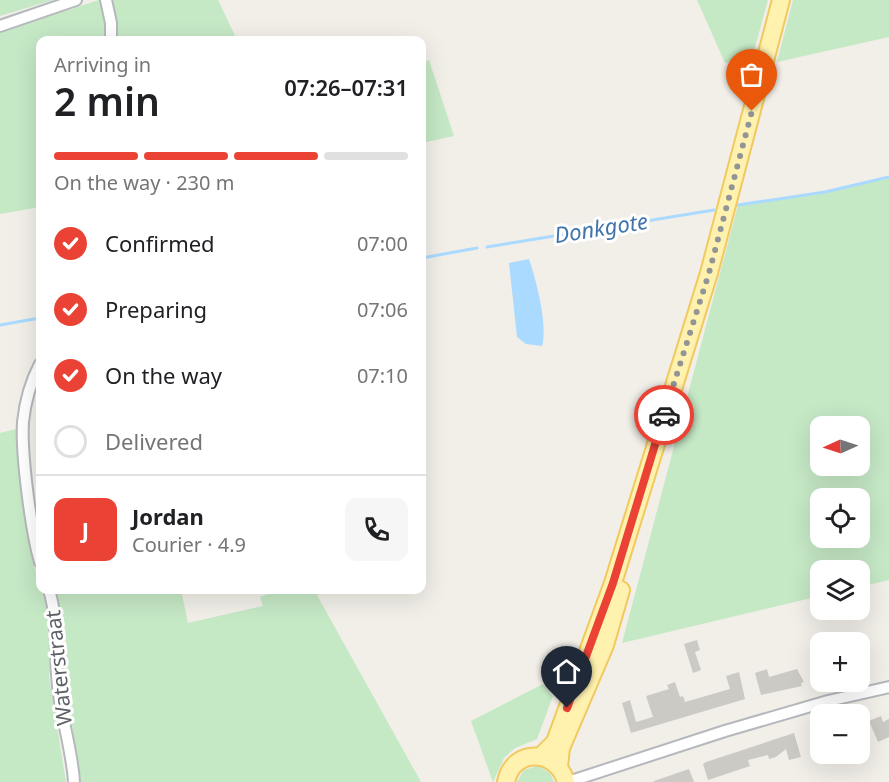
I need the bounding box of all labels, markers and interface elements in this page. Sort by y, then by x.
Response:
pin [726,49,777,111]
text: Arriving in [54,51,151,78]
icon: bag [735,58,768,91]
text: 07:26–07:31 [284,72,408,102]
text: 2 min [54,74,160,127]
text: On the way · 230 m [54,169,234,196]
water label: Donkgote [552,205,650,249]
icon: check [54,227,87,260]
text: Confirmed [105,228,215,258]
text: 07:00 [357,230,408,257]
icon: check [54,293,87,326]
text: Preparing [105,294,207,324]
text: 07:06 [357,296,408,323]
icon: check [54,359,87,392]
text: On the way [105,360,222,390]
text: 07:10 [357,362,408,389]
courier [634,385,694,445]
icon: car [648,399,681,432]
north arrow [810,416,870,476]
map controls [810,416,870,764]
text: Delivered [105,426,203,456]
button: locate [810,488,870,548]
button: phone [345,498,408,561]
text: Jordan [132,501,204,531]
text: J [82,514,89,544]
text: Courier · 4.9 [132,531,246,558]
button: layers [810,560,870,620]
street label: Waterstraat [38,609,78,727]
button: + [810,632,870,692]
pin [541,646,592,708]
icon: home [550,655,583,688]
button: − [810,704,870,764]

